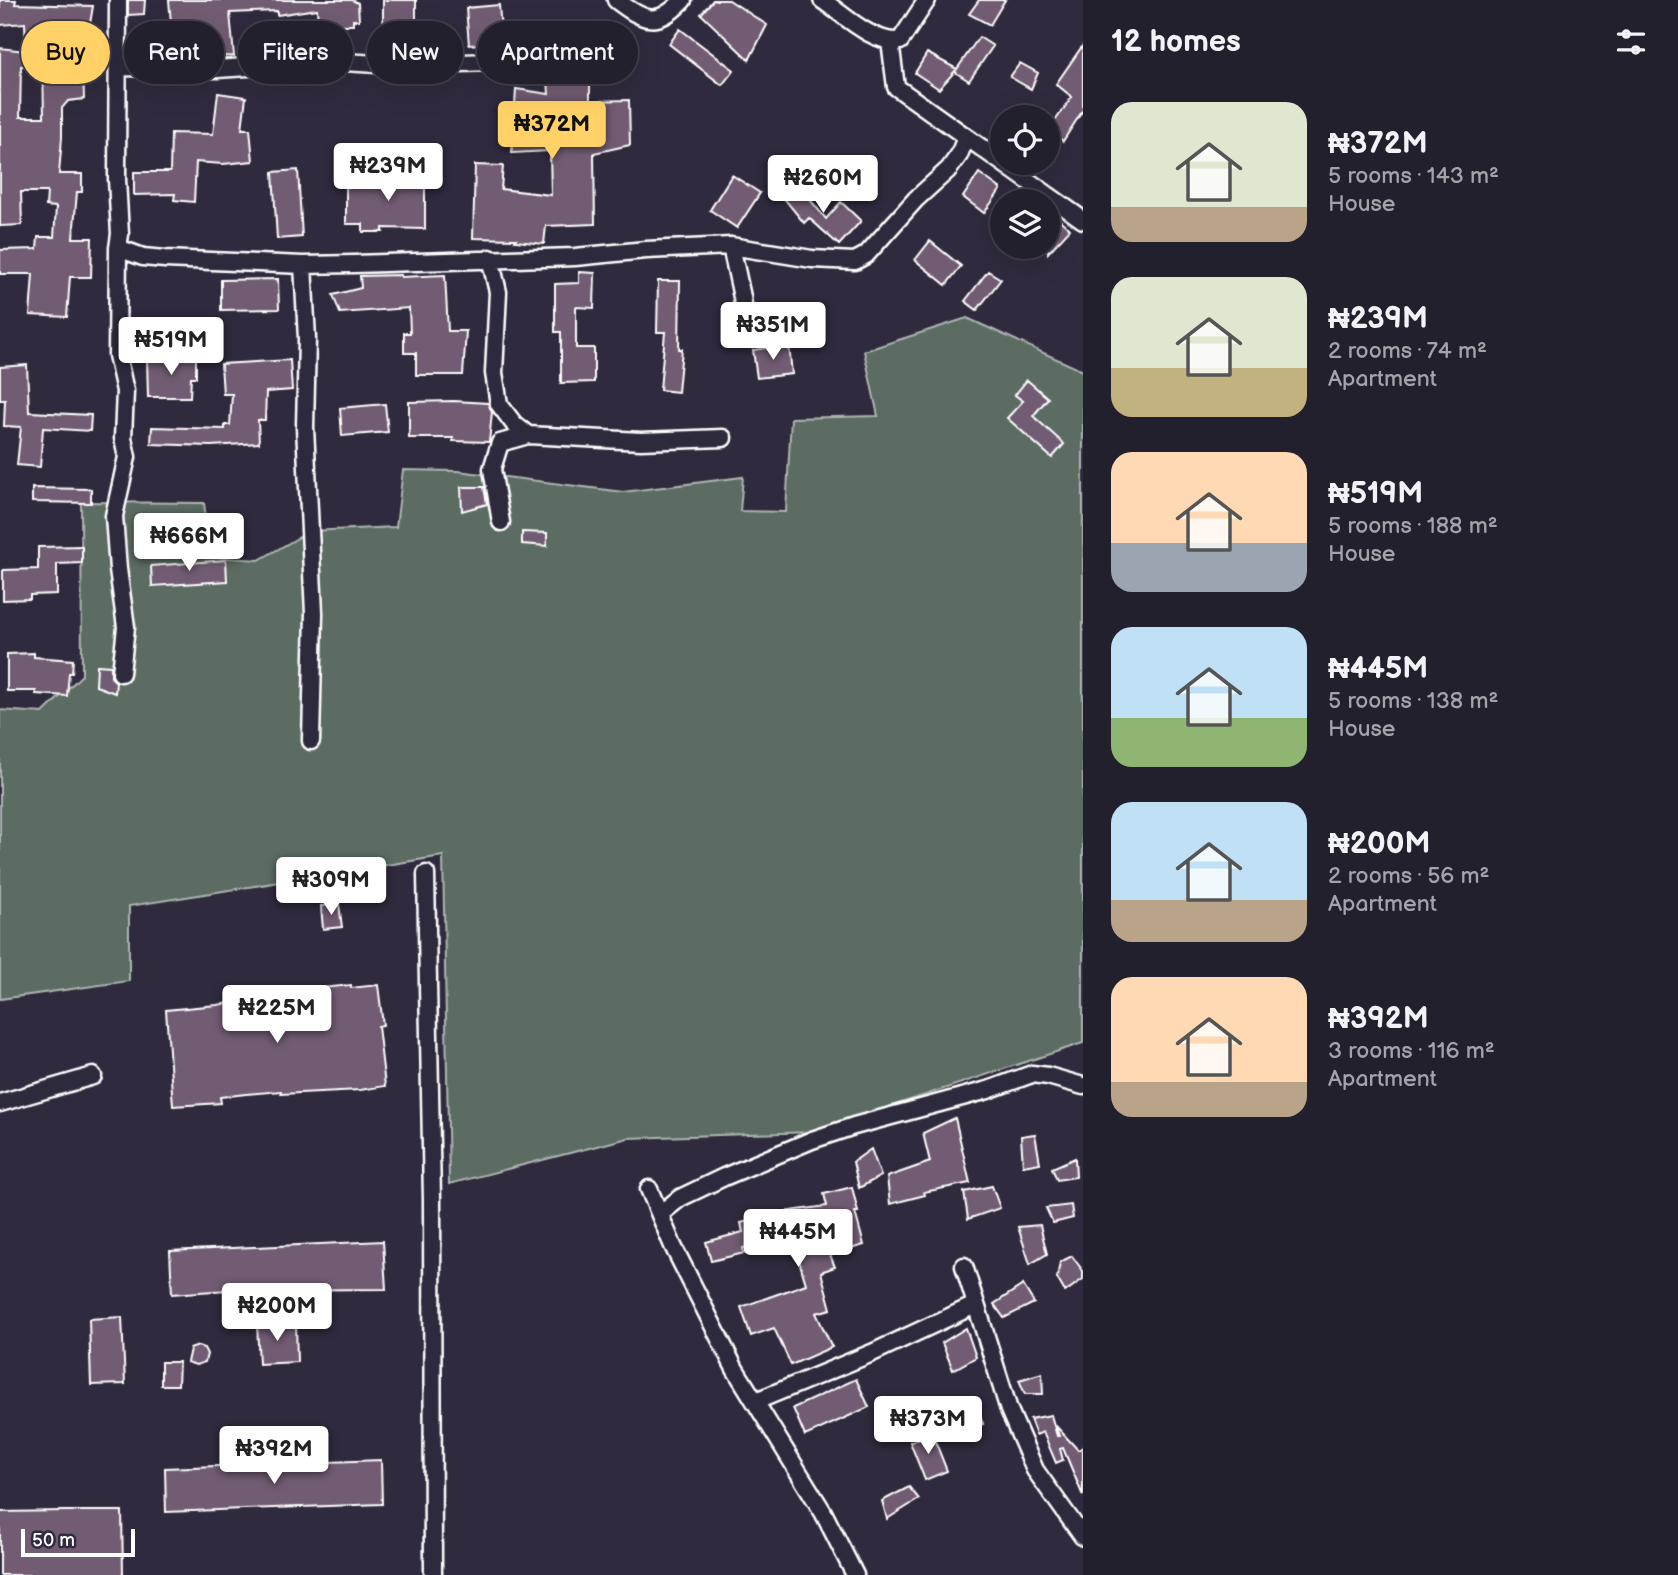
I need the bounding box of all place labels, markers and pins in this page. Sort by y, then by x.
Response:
pin: ₦372M [503,102,601,161]
pin: ₦239M [339,144,437,203]
pin: ₦260M [774,156,872,215]
pin: ₦351M [724,302,822,362]
pin: ₦519M [122,318,220,377]
pin: ₦666M [140,514,238,573]
pin: ₦309M [282,858,380,917]
pin: ₦225M [228,986,326,1045]
pin: ₦445M [749,1210,847,1269]
pin: ₦200M [228,1284,326,1343]
pin: ₦373M [879,1396,977,1456]
pin: ₦392M [225,1426,323,1486]

